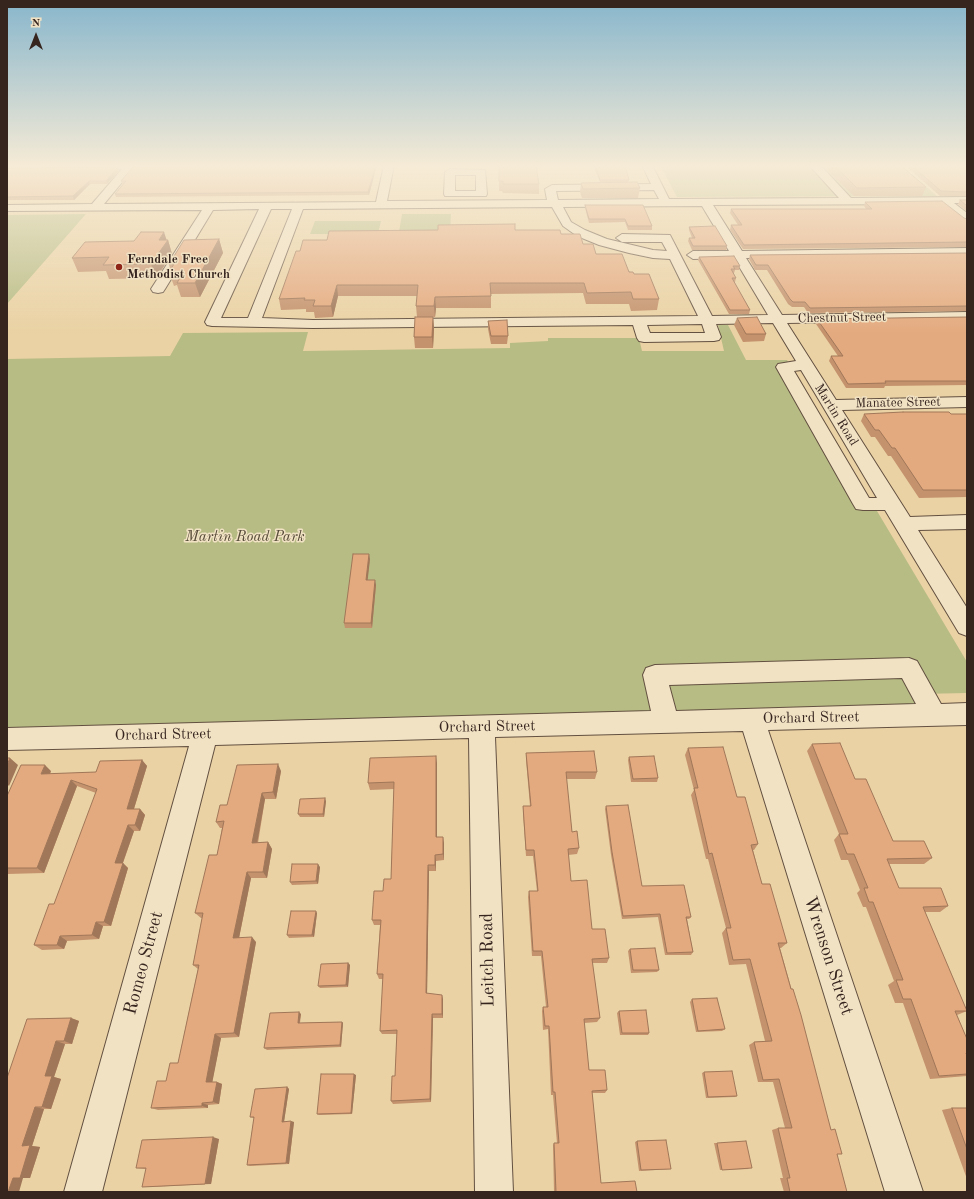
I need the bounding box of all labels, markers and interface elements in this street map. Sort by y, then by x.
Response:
north arrow [16,16,56,56]
text: N [32,18,40,29]
place label: Ferndale Free Methodist Church [127,252,230,283]
marker: Ferndale Free Methodist Church [114,262,124,272]
street label: Chestnut Street [798,309,886,327]
street label: Martin Road [811,381,861,449]
street label: Manatee Street [855,394,941,412]
park label: Martin Road Park [185,528,305,546]
street label: Orchard Street [763,708,859,728]
street label: Orchard Street [439,717,535,737]
street label: Orchard Street [115,725,211,745]
street label: Wrenson Street [799,894,857,1018]
street label: Romeo Street [120,909,168,1017]
street label: Leitch Road [476,913,500,1007]

